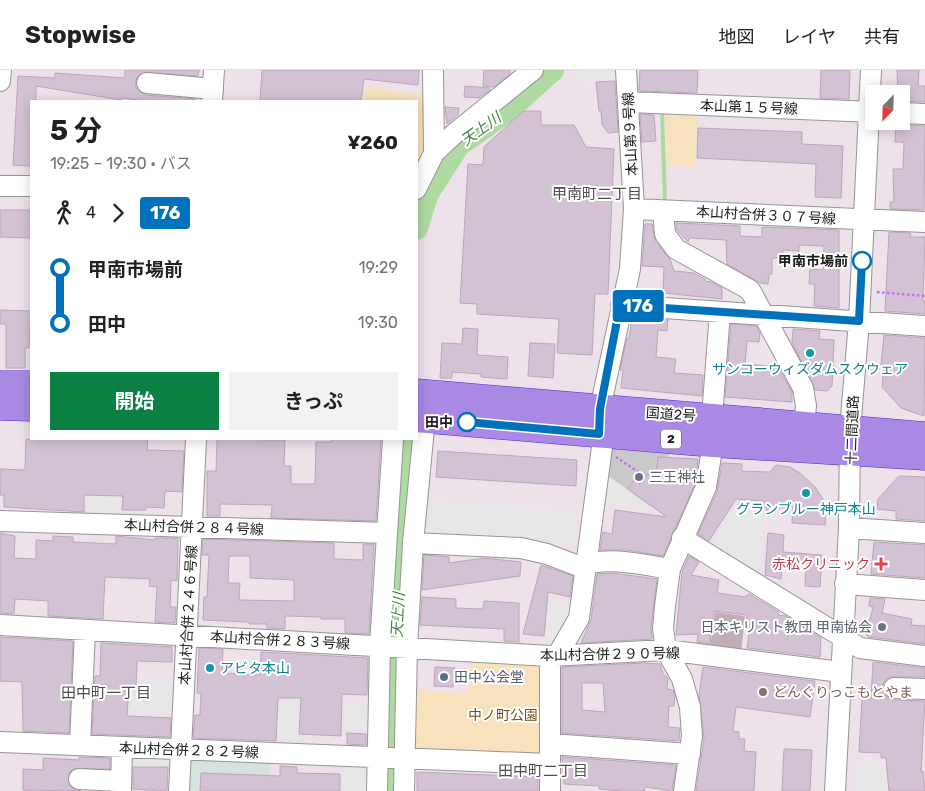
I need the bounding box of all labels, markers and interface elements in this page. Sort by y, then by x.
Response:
text: Stopwise [25,21,136,49]
text: 地図 [719,26,755,48]
text: レイヤ [783,26,836,48]
text: 共有 [864,26,900,48]
north arrow [865,85,910,130]
map controls [865,85,910,130]
street label: 本山第９号線 [620,92,641,176]
street label: 本山第１５号線 [700,97,798,118]
water label: 天上川 [458,107,506,150]
text: 5 分 [50,114,102,147]
text: ¥260 [347,131,398,154]
text: 19:25 – 19:30 · バス [50,154,192,173]
district label: 甲南町二丁目 [552,185,642,203]
icon: walk [50,199,78,227]
icon: forward [104,199,132,227]
text: 176 [150,202,180,224]
text: 4 [86,203,96,222]
street label: 本山村合併３０７号線 [696,203,836,228]
marker: 甲南市場前 [852,251,872,271]
place label: 甲南市場前 [778,253,848,270]
text: 甲南市場前 [88,258,183,281]
text: 19:29 [359,258,398,277]
line badge: 176 [609,290,667,322]
text: 176 [623,295,653,317]
text: 田中 [88,313,126,336]
text: 19:30 [358,313,398,332]
marker: サンコーウィズダムスクウェア [804,347,816,359]
place label: サンコーウィズダムスクウェア [712,361,908,378]
button: 開始 [50,372,219,430]
button: きっぷ [229,372,398,430]
street label: 十二間道路 [843,395,862,465]
street label: 国道2号 [645,404,697,425]
marker: 田中 [457,412,477,432]
place label: 田中 [425,414,453,431]
road number: 2 [661,429,681,448]
place label: 三王神社 [649,469,705,486]
marker: 三王神社 [633,471,645,483]
marker: グランブルー神戸本山 [800,487,812,499]
place label: グランブルー神戸本山 [736,501,876,518]
street label: 本山村合併２８４号線 [124,517,264,538]
street label: 本山村合併２４６号線 [176,545,201,685]
place label: 赤松クリニック [772,556,870,573]
marker: 赤松クリニック [874,557,888,571]
water label: 天上川 [388,590,408,638]
place label: 日本キリスト教団 甲南協会 [701,619,872,636]
marker: 日本キリスト教団 甲南協会 [876,621,888,633]
street label: 本山村合併２８３号線 [210,628,350,653]
street label: 本山村合併２９０号線 [540,645,680,664]
place label: アビタ本山 [220,660,290,677]
marker: アビタ本山 [204,662,216,674]
place label: 田中公会堂 [454,669,524,686]
marker: 田中公会堂 [438,671,450,683]
district label: 田中町一丁目 [61,684,151,702]
place label: どんぐりっこもとやま [773,684,913,701]
marker: どんぐりっこもとやま [757,686,769,698]
park label: 中ノ町公園 [468,707,538,724]
street label: 本山村合併２８２号線 [119,740,259,761]
district label: 田中町二丁目 [498,762,588,780]

